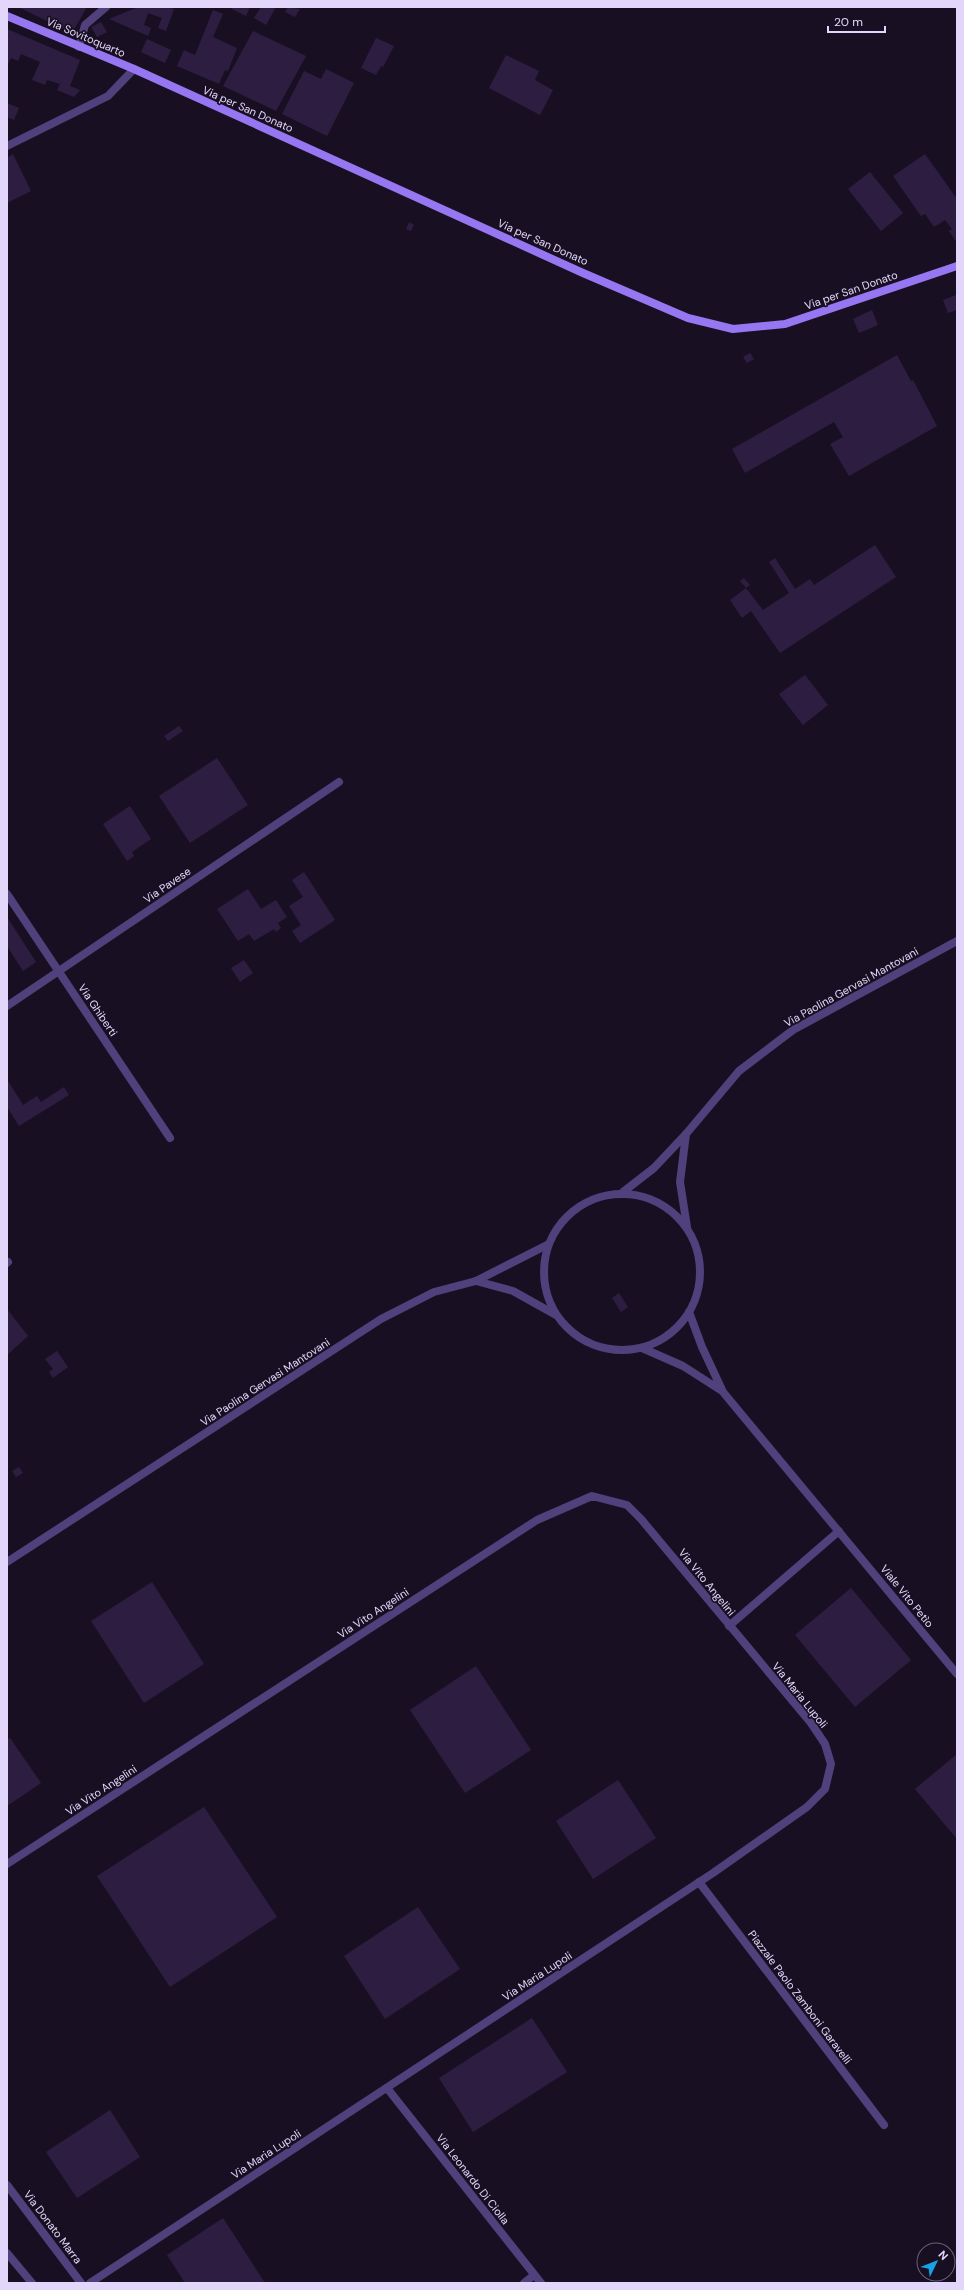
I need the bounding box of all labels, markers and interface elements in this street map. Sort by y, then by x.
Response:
scale bar [828,8,885,34]
street label: Via Sovitoquarto [44,14,128,60]
text: 20 m [834,14,863,30]
street label: Via per San Donato [201,83,295,135]
street label: Via per San Donato [496,216,590,268]
street label: Via per San Donato [803,267,899,313]
street label: Via Pavese [141,864,193,906]
street label: Via Paolina Gervasi Mantovani [781,944,921,1030]
street label: Via Ghiberti [75,981,121,1039]
street label: Via Paolina Gervasi Mantovani [198,1335,332,1429]
street label: Via Vito Angelini [676,1546,738,1618]
street label: Viale Vito Petìo [877,1562,937,1630]
street label: Via Vito Angelini [335,1585,411,1641]
street label: Via Maria Lupoli [769,1659,831,1731]
street label: Via Vito Angelini [63,1762,139,1818]
street label: Piazzale Paolo Zamboni Garavelli [745,1927,855,2067]
street label: Via Maria Lupoli [499,1948,575,2004]
street label: Via Maria Lupoli [228,2126,304,2182]
street label: Via Leonardo Di Ciolla [433,2131,513,2227]
street label: Via Donato Marra [21,2188,85,2266]
north arrow [916,2242,956,2282]
text: N [935,2247,951,2263]

